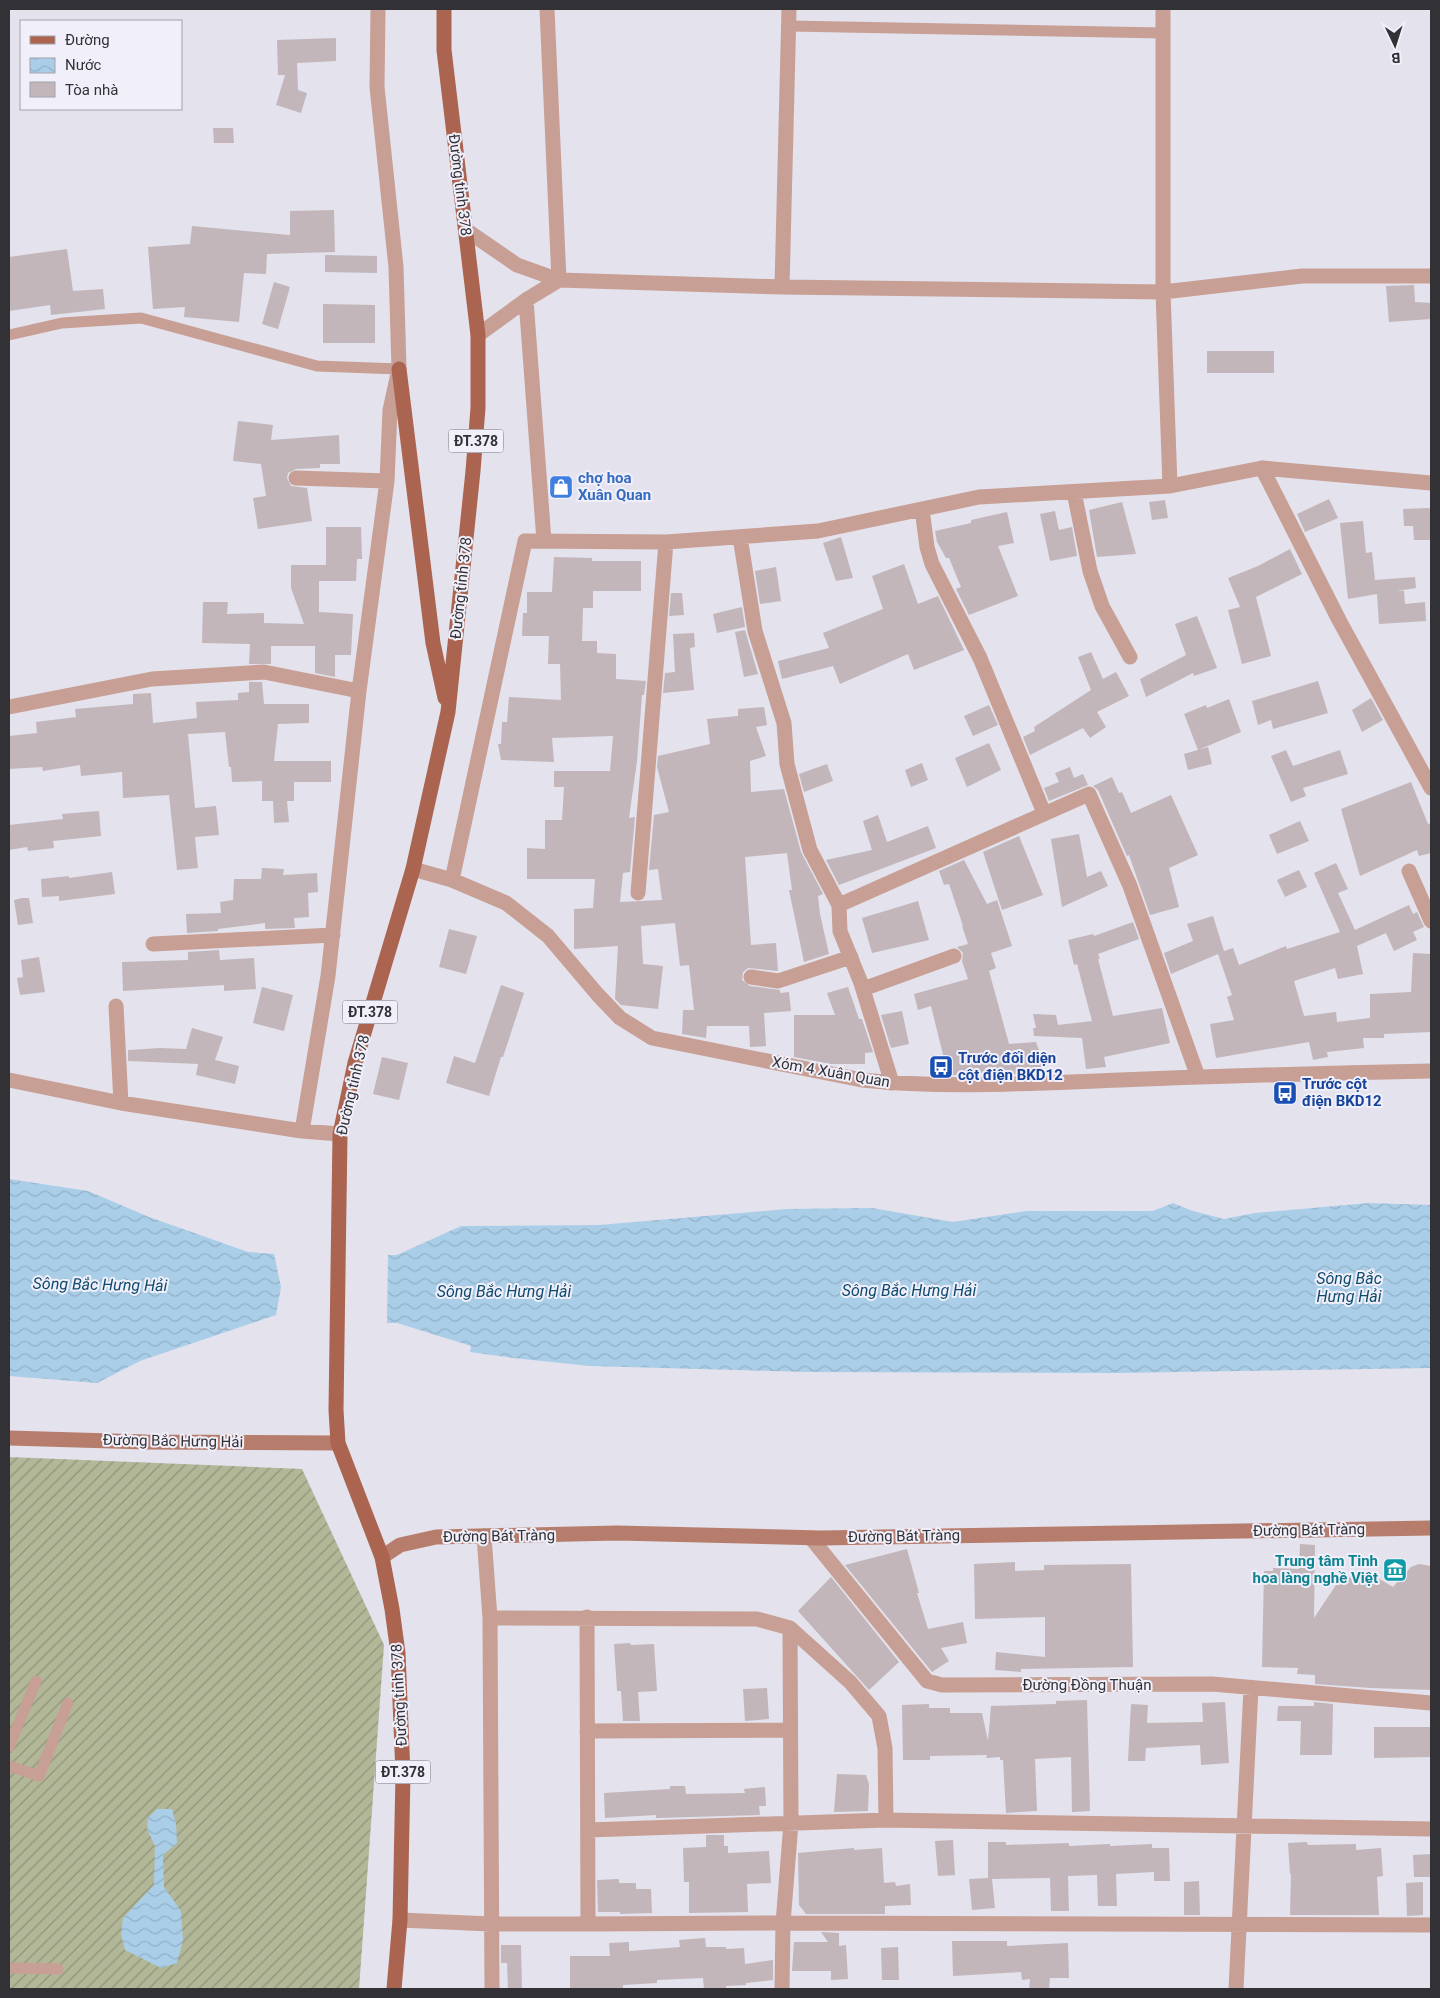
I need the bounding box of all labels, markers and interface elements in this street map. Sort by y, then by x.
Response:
legend [20,20,182,110]
north arrow [1370,20,1420,70]
text: Đường [65,31,110,49]
text: B [1391,50,1401,66]
text: Nước [65,56,102,74]
text: Tòa nhà [65,81,118,99]
street label: Đường tỉnh 378 [445,133,475,237]
road number: ĐT.378 [448,430,504,452]
place label: chợ hoa Xuân Quan [578,469,651,504]
shop icon: chợ hoa Xuân Quan [548,474,574,500]
street label: Đường tỉnh 378 [447,536,475,640]
road number: ĐT.378 [342,1000,398,1024]
street label: Đường tỉnh 378 [333,1033,373,1137]
place label: Trước đối diện cột điện BKD12 [958,1049,1063,1084]
street label: Xóm 4 Xuân Quan [771,1053,891,1091]
bus stop icon: Trước đối diện cột điện BKD12 [928,1054,954,1080]
place label: Trước cột điện BKD12 [1302,1075,1382,1110]
bus stop icon: Trước cột điện BKD12 [1272,1080,1298,1106]
water label: Sông Bắc Hưng Hải [1316,1269,1382,1306]
water label: Sông Bắc Hưng Hải [33,1274,168,1295]
water label: Sông Bắc Hưng Hải [842,1281,977,1300]
water label: Sông Bắc Hưng Hải [437,1282,572,1301]
street label: Đường Bắc Hưng Hải [103,1431,243,1451]
street label: Đường Bát Tràng [1253,1520,1365,1540]
street label: Đường Bát Tràng [443,1526,555,1546]
street label: Đường Bát Tràng [848,1526,960,1546]
place label: Trung tâm Tinh hoa làng nghề Việt [1253,1552,1378,1587]
museum icon: Trung tâm Tinh hoa làng nghề Việt [1382,1557,1408,1583]
street label: Đường tỉnh 378 [387,1643,411,1747]
street label: Đường Đồng Thuận [1022,1676,1152,1694]
road number: ĐT.378 [376,1760,430,1784]

